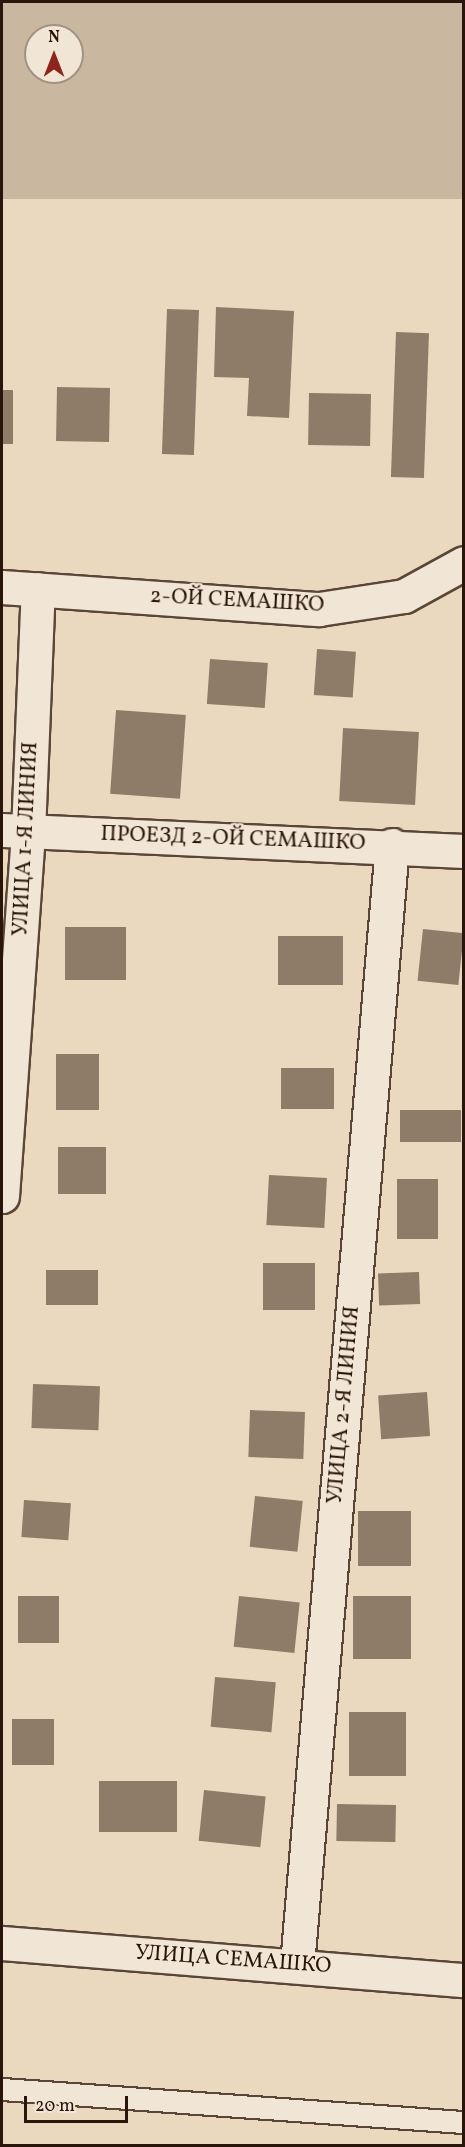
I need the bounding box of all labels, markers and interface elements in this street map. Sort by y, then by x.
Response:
north arrow [24,24,84,84]
text: N [48,27,60,49]
street label: 2-ОЙ СЕМАШКО [149,583,325,619]
street label: УЛИЦА 1-Я ЛИНИЯ [8,741,44,937]
street label: ПРОЕЗД 2-ОЙ СЕМАШКО [100,821,366,857]
street label: УЛИЦА 2-Я ЛИНИЯ [322,1305,366,1505]
street label: УЛИЦА СЕМАШКО [134,1940,332,1980]
scale bar [27,2084,130,2122]
text: 20 m [35,2094,75,2119]

